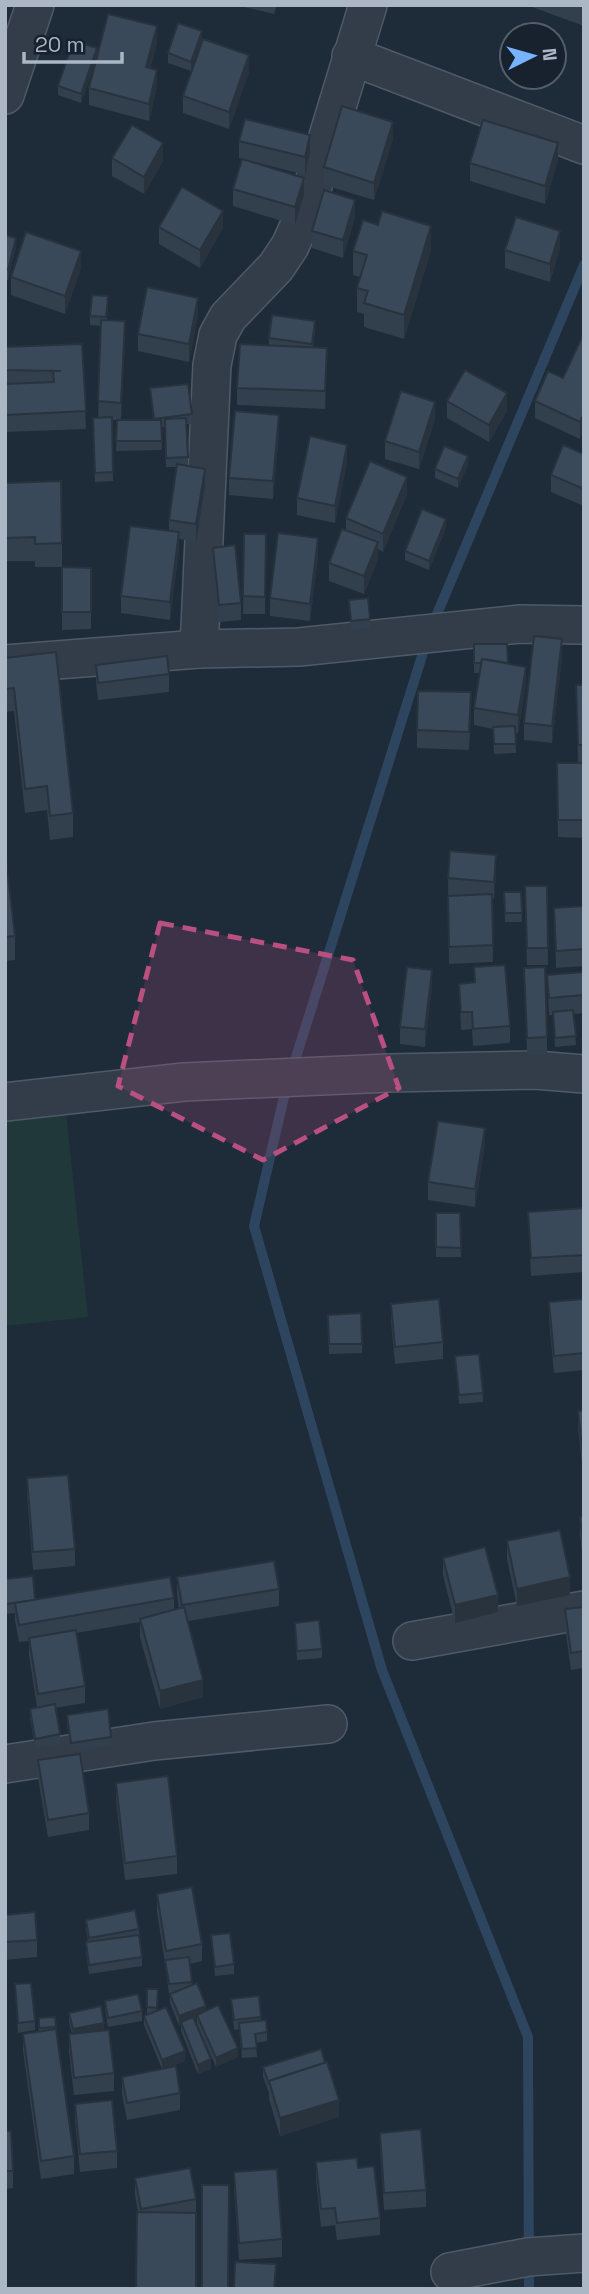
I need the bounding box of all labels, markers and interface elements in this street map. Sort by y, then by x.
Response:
scale bar [24,21,122,65]
north arrow [498,21,568,91]
text: 20 m [35,31,85,58]
text: N [536,47,562,62]

